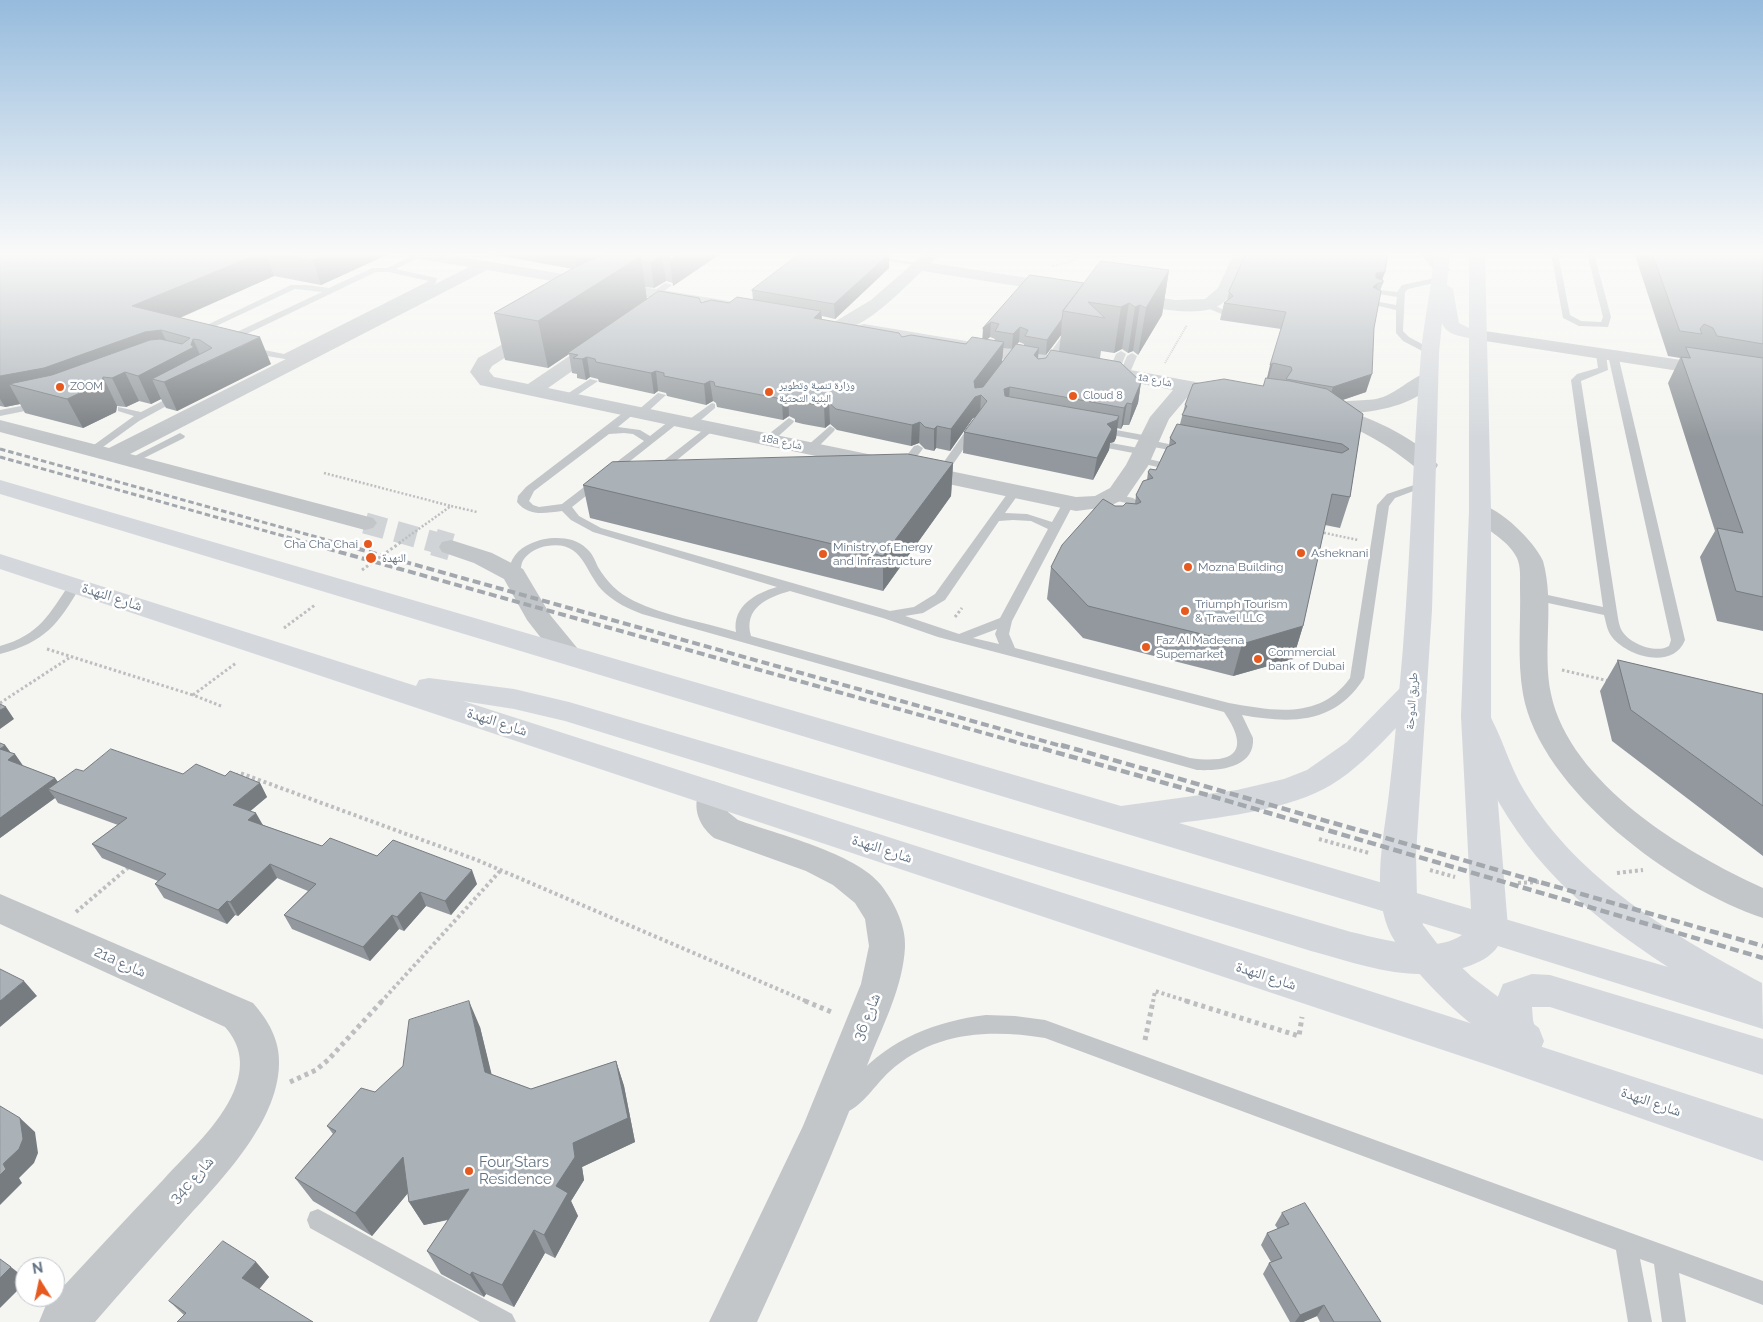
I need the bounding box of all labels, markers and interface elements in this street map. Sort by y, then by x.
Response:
street label: 1a شارع [1137,370,1173,390]
place label: وزارة تنمية وتطوير البنية التحتية [779,379,855,405]
place label: ZOOM [70,380,103,394]
marker: ZOOM [54,381,66,393]
marker: وزارة تنمية وتطوير البنية التحتية [763,386,775,398]
place label: Cloud 8 [1083,389,1123,403]
marker: Cloud 8 [1067,390,1079,402]
street label: 18a شارع [761,431,803,453]
place label: Cha Cha Chai [284,537,358,551]
marker: Cha Cha Chai [362,538,374,550]
place label: Ministry of Energy and Infrastructure [833,540,933,568]
place label: Asheknani [1311,546,1368,560]
marker: Asheknani [1295,547,1307,559]
marker: Ministry of Energy and Infrastructure [817,548,829,560]
marker: النهدة [364,551,378,565]
place label: النهدة [382,551,406,565]
place label: Mozna Building [1198,560,1283,574]
marker: Mozna Building [1182,561,1194,573]
street label: شارع النهدة [80,579,144,615]
place label: Triumph Tourism & Travel LLC [1195,597,1288,625]
marker: Triumph Tourism & Travel LLC [1179,605,1191,617]
place label: Faz Al Madeena Supemarket [1156,633,1244,661]
marker: Faz Al Madeena Supemarket [1140,641,1152,653]
place label: Commercial bank of Dubai [1268,645,1345,673]
marker: Commercial bank of Dubai [1252,653,1264,665]
street label: طريق الدوحة [1403,672,1421,730]
street label: شارع النهدة [465,704,529,740]
street label: شارع النهدة [850,831,914,867]
street label: 21a شارع [91,943,149,981]
street label: شارع النهدة [1234,958,1298,994]
street label: شارع 36 [849,991,885,1043]
street label: شارع النهدة [1619,1083,1683,1121]
street label: 34c شارع [166,1153,218,1207]
place label: Four Stars Residence [479,1153,552,1188]
marker: Four Stars Residence [463,1165,475,1177]
north arrow [15,1257,65,1307]
text: N [31,1259,44,1277]

